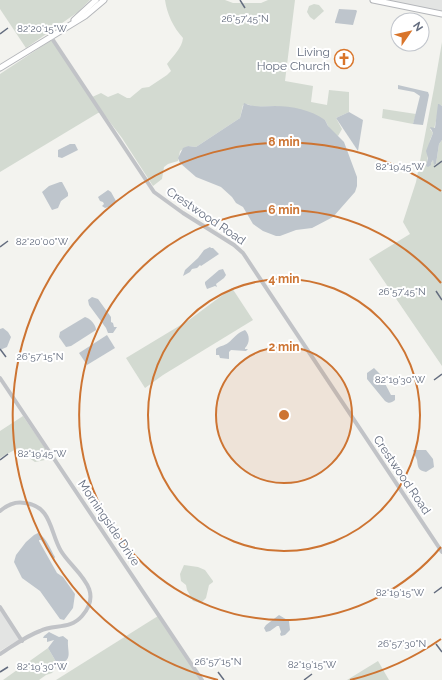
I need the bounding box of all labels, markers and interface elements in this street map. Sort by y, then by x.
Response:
north arrow [390,12,430,52]
text: 26°57'45"N [221,13,269,24]
text: N [410,20,426,34]
text: 82°20'15"W [17,23,68,34]
place label: Living Hope Church [257,45,330,73]
church icon: Living Hope Church [333,48,355,70]
text: 8 min [268,135,300,149]
text: 82°19'45"W [375,161,425,172]
street label: Crestwood Road [164,184,248,248]
text: 6 min [268,203,300,217]
text: 82°20'00"W [16,236,69,247]
text: 4 min [268,272,300,286]
text: 26°57'45"N [378,286,426,297]
text: 2 min [268,340,300,354]
text: 26°57'15"N [17,351,63,362]
text: 82°19'30"W [375,374,426,385]
centre of rings [277,408,291,422]
street label: Crestwood Road [370,433,434,517]
text: 82°19'45"W [17,448,67,459]
street label: Morningside Drive [75,477,143,569]
text: 82°19'15"W [376,587,425,598]
text: 26°57'30"N [378,638,426,649]
text: 26°57'15"N [195,656,241,667]
text: 82°19'15"W [288,659,337,670]
text: 82°19'30"W [17,661,68,672]

